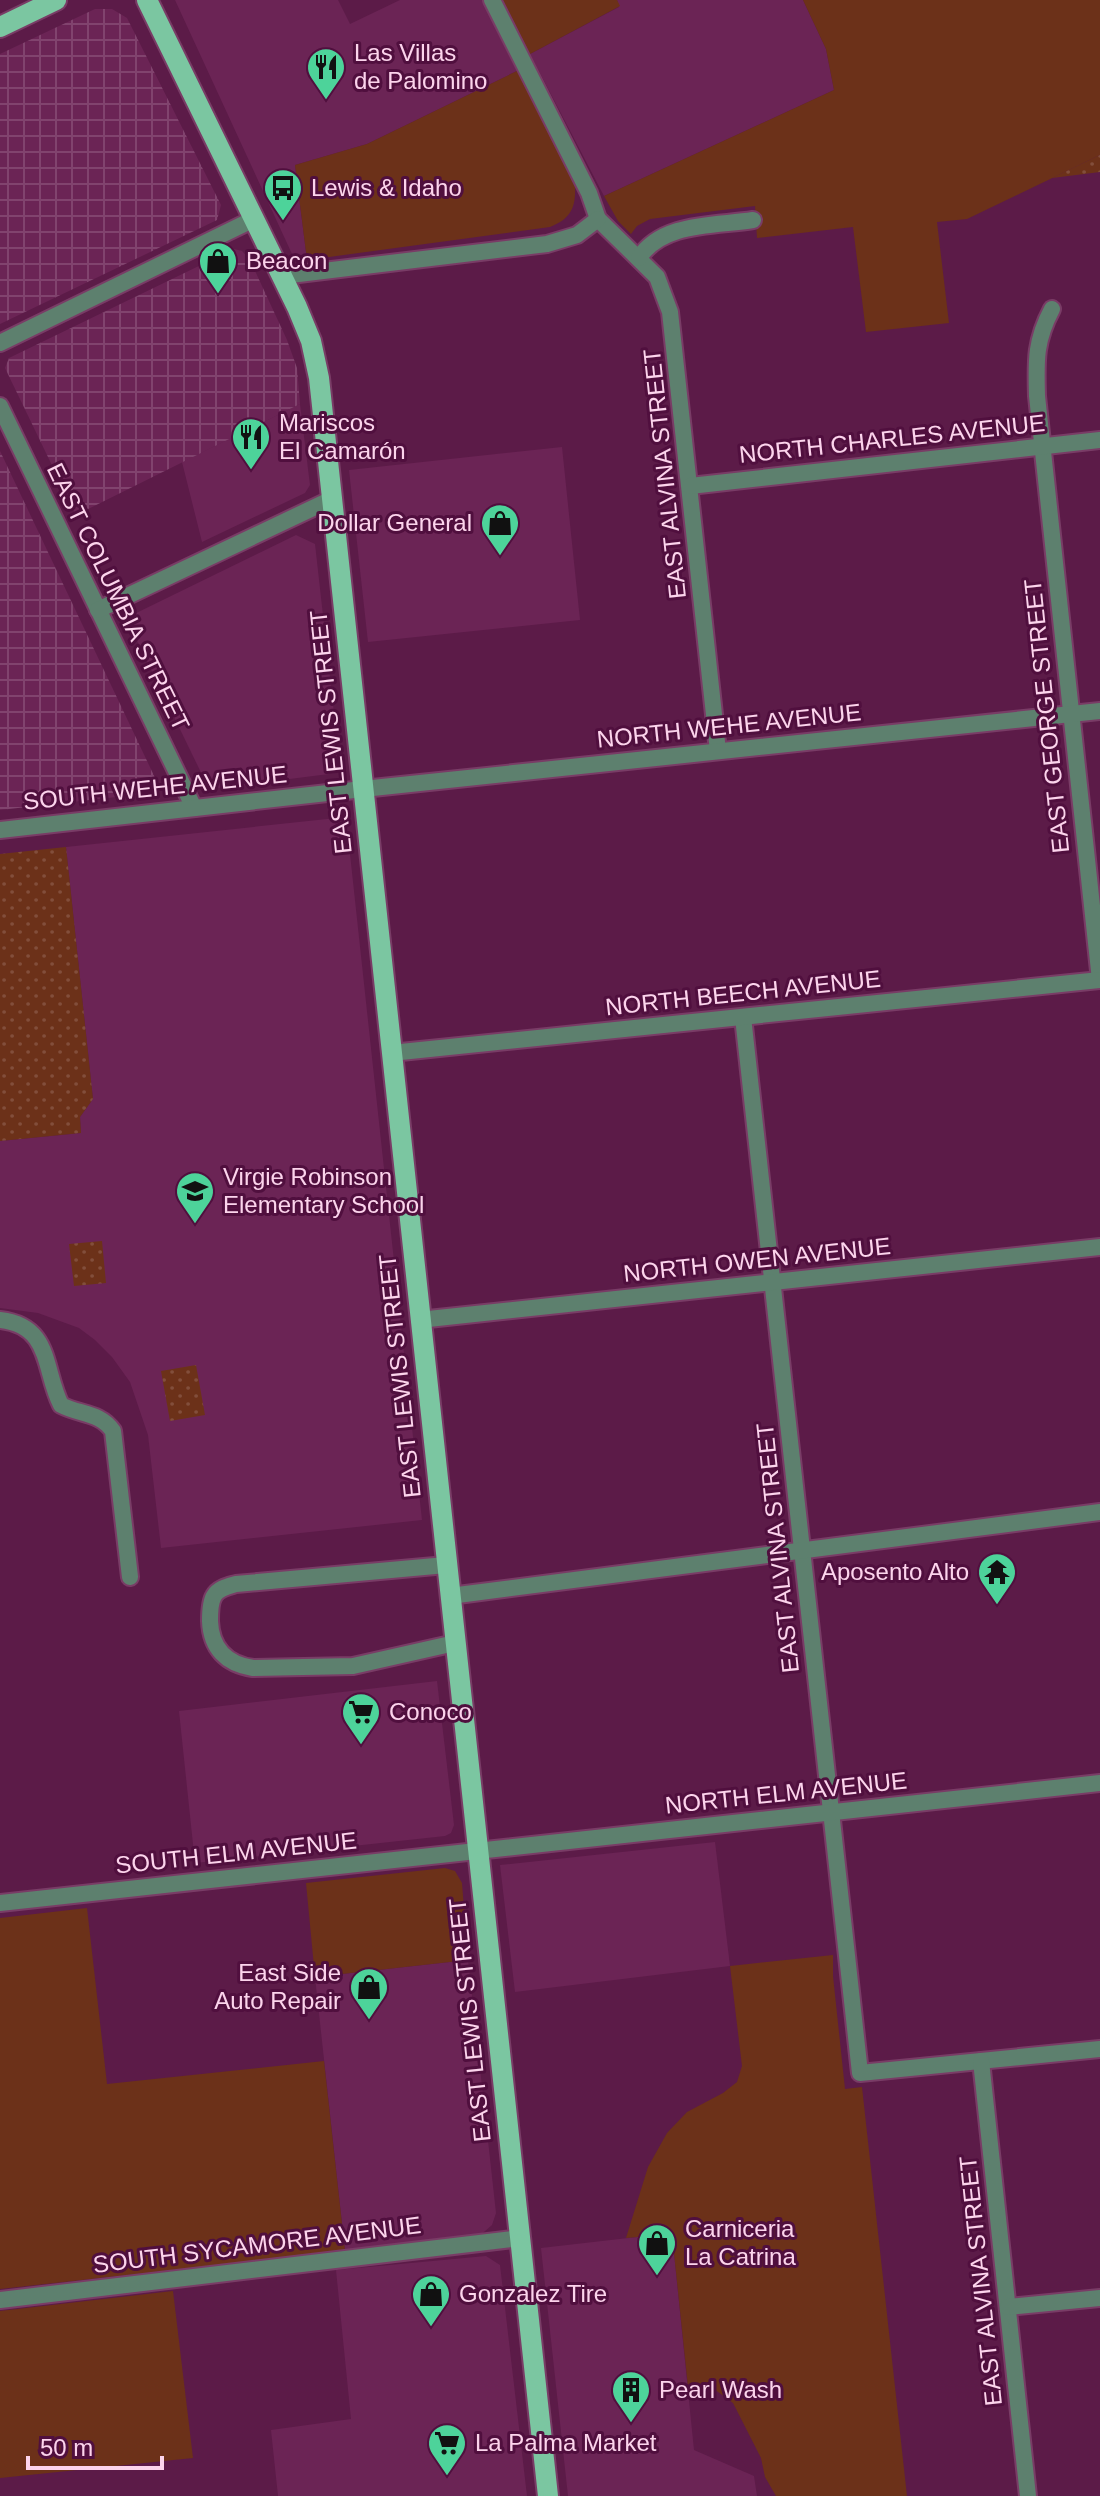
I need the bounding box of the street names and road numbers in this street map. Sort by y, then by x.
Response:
street label: EAST ALVINA STREET [638,347,691,600]
street label: NORTH CHARLES AVENUE [738,409,1046,468]
street label: EAST COLUMBIA STREET [42,459,195,735]
street label: EAST GEORGE STREET [1019,577,1074,855]
street label: EAST LEWIS STREET [304,609,357,855]
street label: NORTH WEHE AVENUE [595,698,863,753]
street label: SOUTH WEHE AVENUE [22,760,288,815]
street label: NORTH BEECH AVENUE [604,965,882,1020]
street label: NORTH OWEN AVENUE [622,1232,892,1287]
street label: EAST LEWIS STREET [373,1253,426,1499]
street label: EAST ALVINA STREET [751,1421,804,1674]
street label: NORTH ELM AVENUE [664,1766,908,1819]
street label: SOUTH ELM AVENUE [114,1826,358,1879]
street label: EAST LEWIS STREET [443,1897,496,2143]
street label: EAST ALVINA STREET [954,2154,1007,2407]
street label: SOUTH SYCAMORE AVENUE [91,2211,422,2278]

